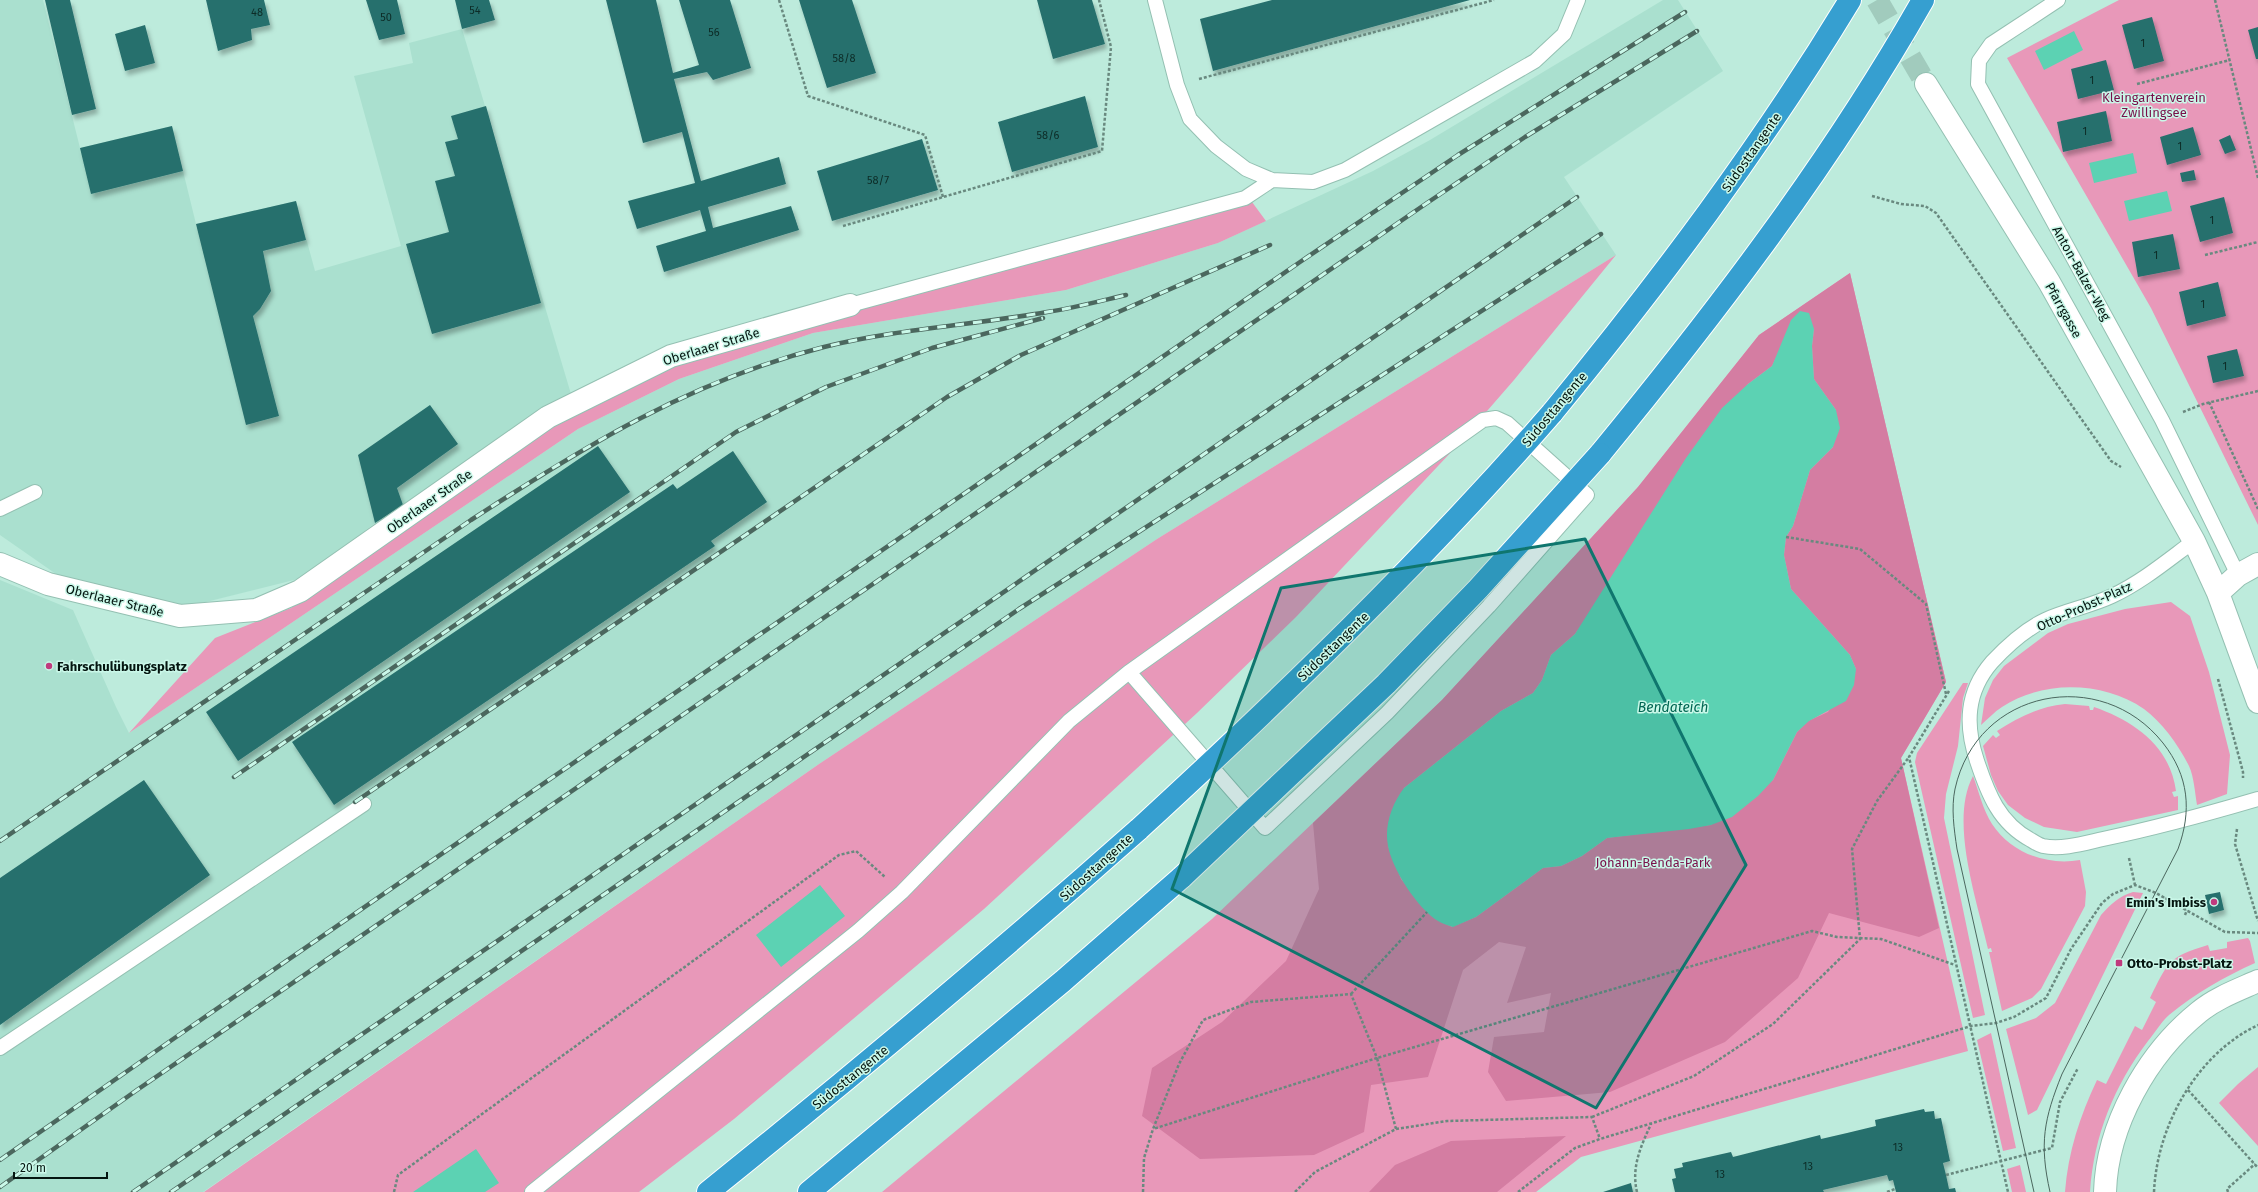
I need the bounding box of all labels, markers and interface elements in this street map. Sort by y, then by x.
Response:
house number: 54 [469,4,481,17]
house number: 48 [251,6,263,19]
house number: 50 [380,11,392,24]
house number: 56 [708,26,720,39]
house number: 1 [2141,37,2145,50]
house number: 58/8 [832,52,856,65]
house number: 1 [2090,74,2094,87]
park label: Kleingartenverein Zwillingsee [2102,90,2206,120]
street label: Südosttangente [1719,110,1784,195]
house number: 1 [2083,125,2087,138]
house number: 58/6 [1037,129,1060,142]
house number: 1 [2178,140,2182,153]
house number: 58/7 [867,174,889,187]
house number: 1 [2210,214,2214,227]
street label: Anton-Balzer-Weg [2049,223,2114,323]
house number: 1 [2154,249,2158,262]
street label: Pfarrgasse [2042,280,2085,341]
house number: 1 [2201,298,2205,311]
street label: Oberlaaer Straße [661,325,761,368]
house number: 1 [2223,360,2227,373]
street label: Südosttangente [1519,369,1590,450]
street label: Oberlaaer Straße [384,466,475,536]
street label: Otto-Probst-Platz [2034,579,2134,634]
street label: Oberlaaer Straße [64,581,165,620]
street label: Südosttangente [1295,609,1372,684]
place label: Fahrschulübungsplatz [57,659,187,674]
marker: Fahrschulübungsplatz [44,661,54,671]
water label: Bendateich [1638,699,1708,716]
street label: Südosttangente [1057,831,1136,904]
park label: Johann-Benda-Park [1596,855,1711,870]
place label: Emin's Imbiss [2126,895,2207,910]
marker: Emin's Imbiss [2209,897,2219,907]
place label: Otto-Probst-Platz [2127,956,2232,971]
marker: Otto-Probst-Platz [2114,958,2124,968]
street label: Südosttangente [809,1042,891,1112]
house number: 13 [1893,1141,1903,1154]
scale bar [14,1154,107,1180]
house number: 13 [1803,1160,1813,1173]
text: 20 m [20,1161,46,1175]
house number: 13 [1715,1168,1725,1181]

